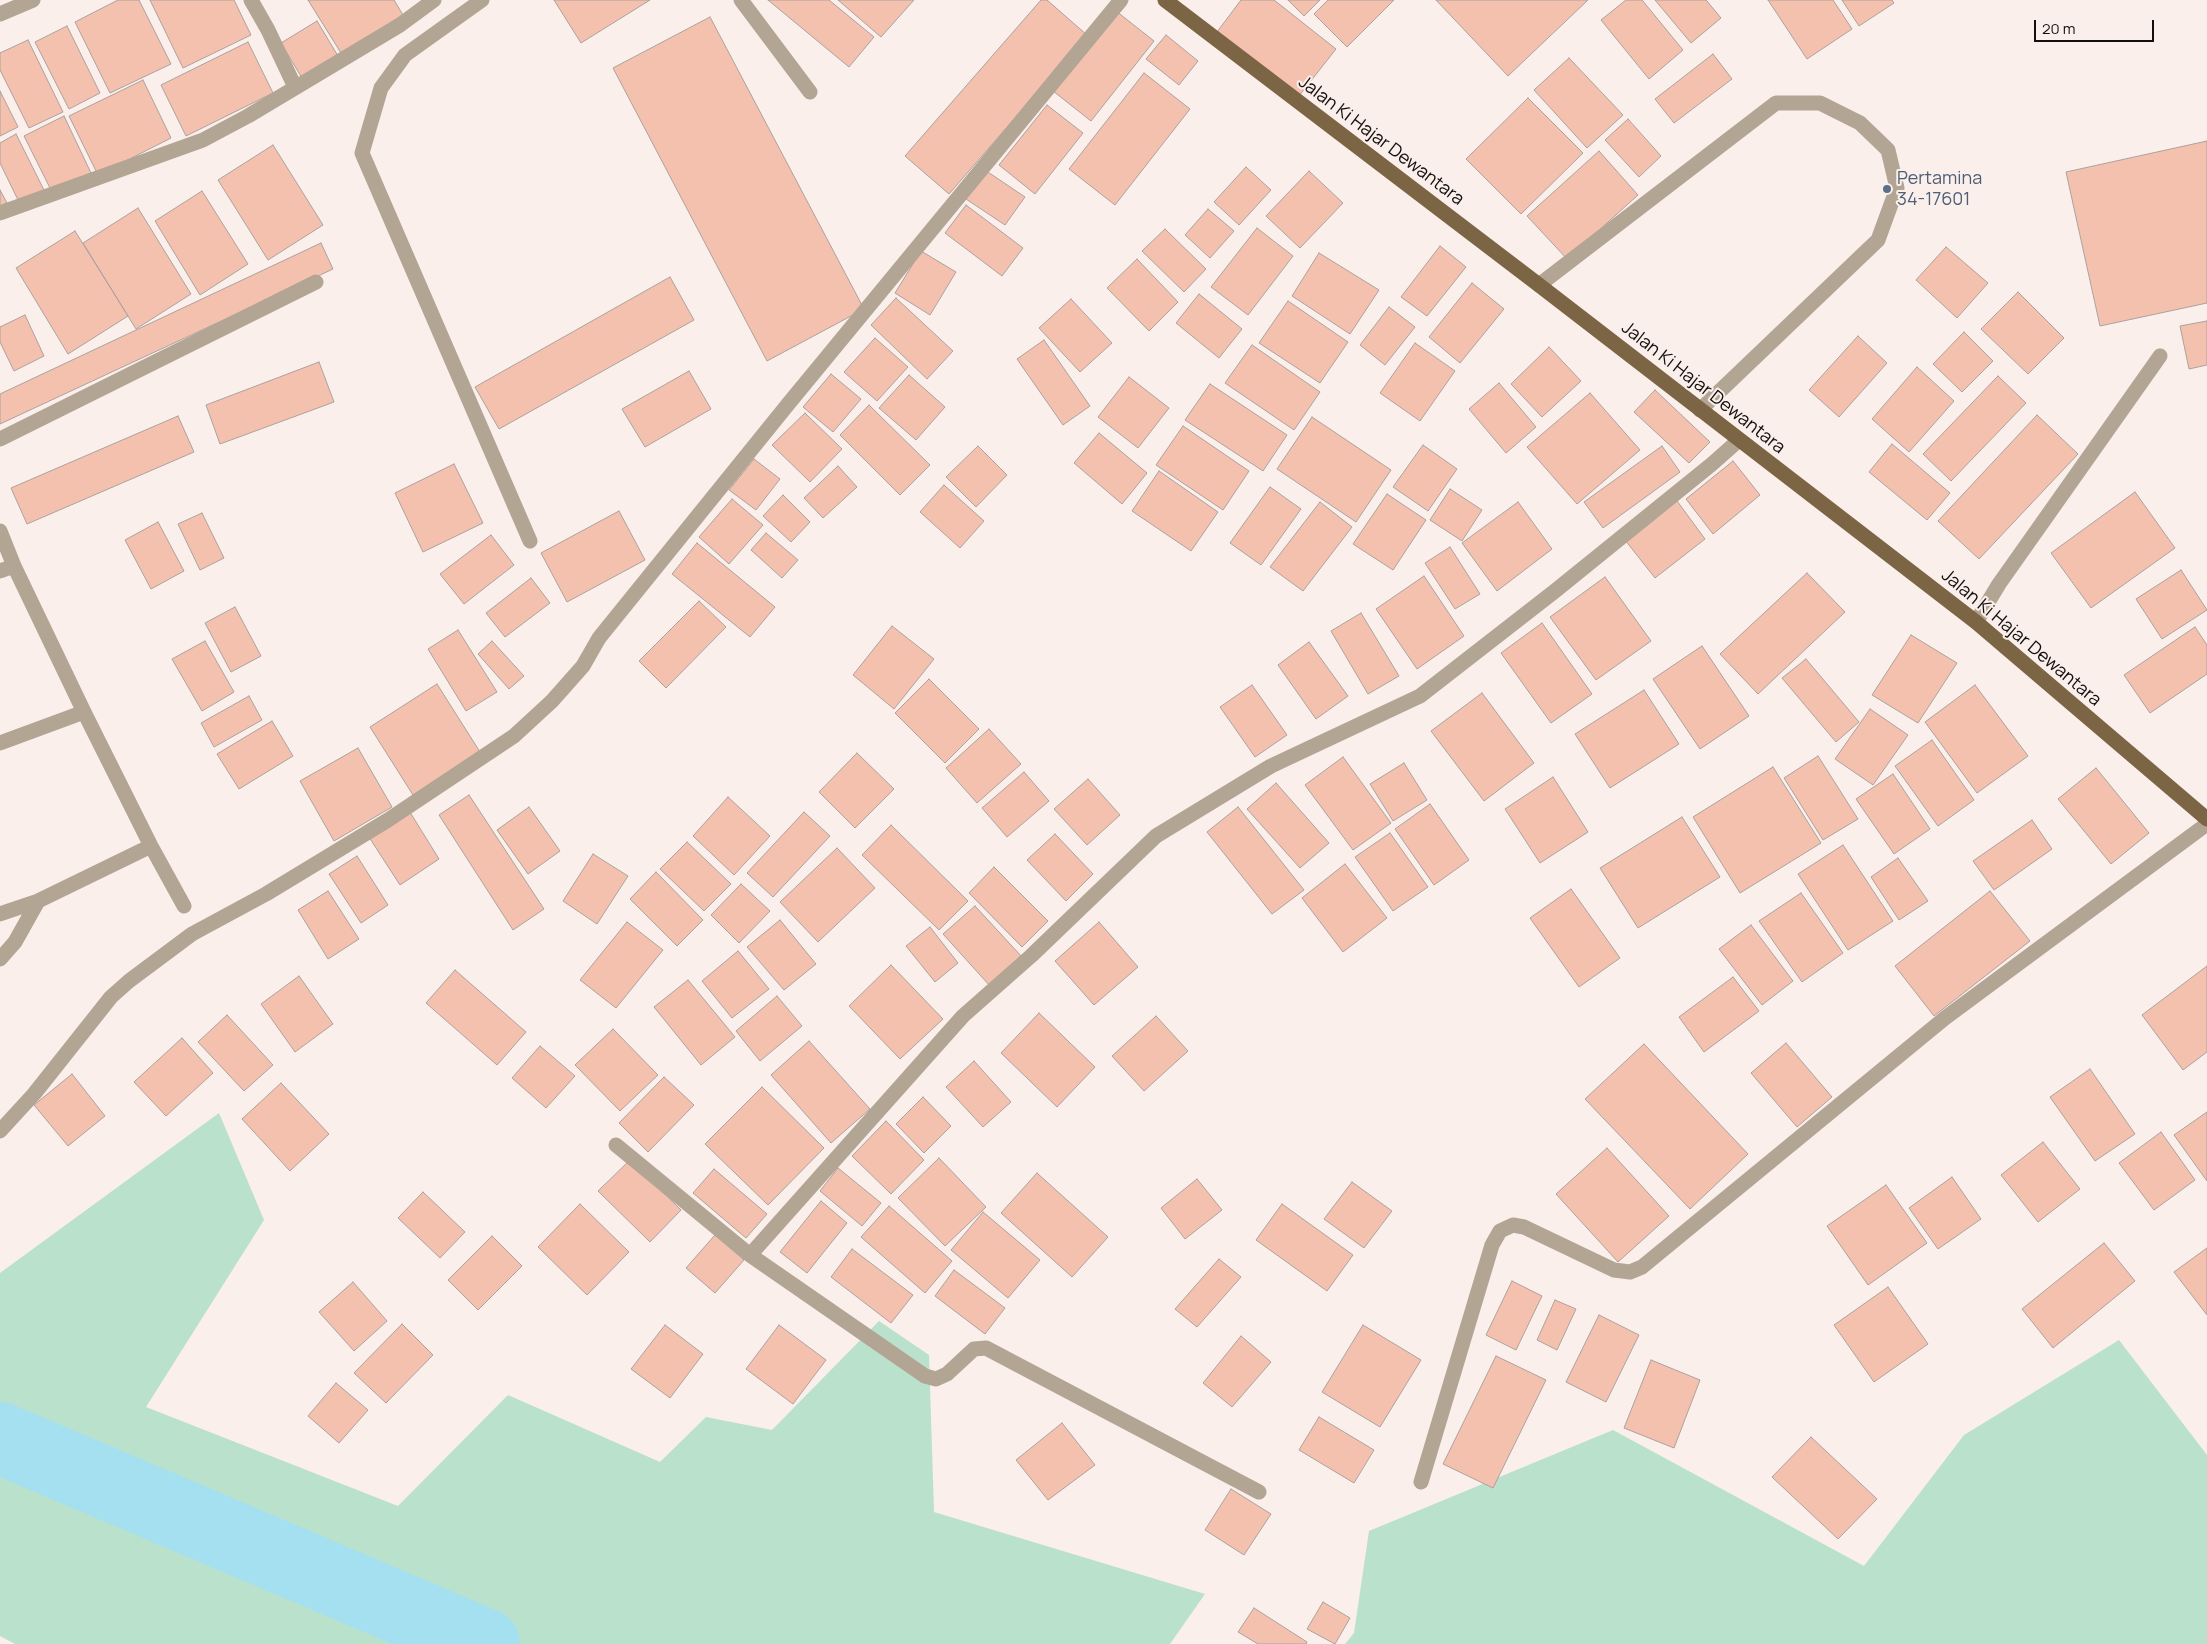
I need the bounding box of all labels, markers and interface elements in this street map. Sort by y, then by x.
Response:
scale bar [2037,10,2157,42]
text: 20 m [2042,18,2075,39]
street label: Jalan Ki Hajar Dewantara [1294,72,1468,210]
place label: Pertamina 34-17601 [1897,168,1982,210]
marker: Pertamina 34-17601 [1881,183,1893,195]
street label: Jalan Ki Hajar Dewantara [1617,317,1789,459]
street label: Jalan Ki Hajar Dewantara [1937,565,2105,711]

